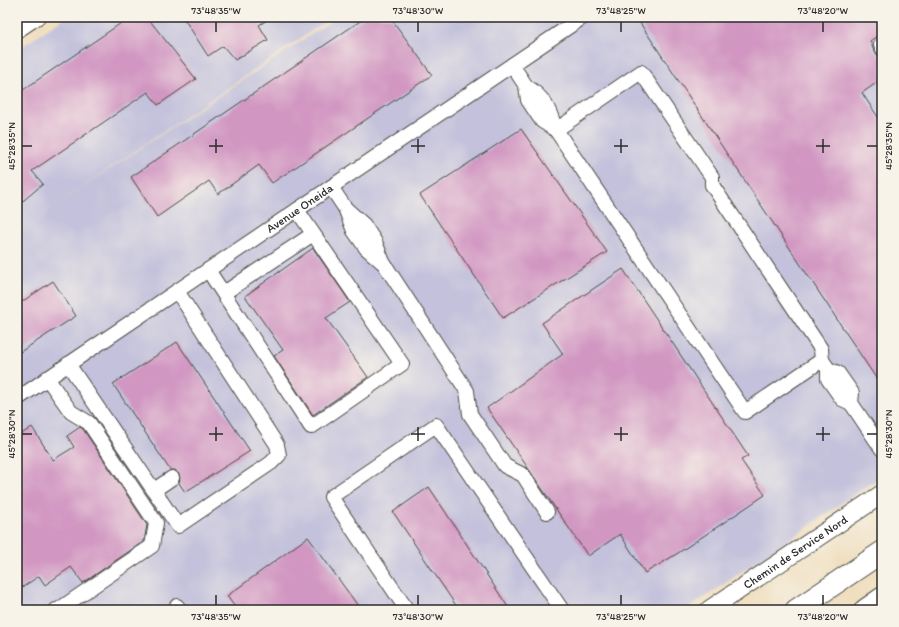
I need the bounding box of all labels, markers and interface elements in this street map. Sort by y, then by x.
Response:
text: 73°48'35"W [191,4,241,17]
text: 73°48'30"W [393,4,444,17]
text: 73°48'25"W [596,4,646,17]
text: 73°48'20"W [798,4,849,17]
text: 45°28'35"N [5,122,18,170]
text: 45°28'35"N [882,122,895,170]
street label: Avenue Oneida [264,180,336,236]
text: 45°28'30"N [5,409,18,458]
text: 45°28'30"N [882,409,895,458]
street label: Chemin de Service Nord [741,512,851,592]
text: 73°48'35"W [191,610,241,623]
text: 73°48'30"W [393,610,444,623]
text: 73°48'25"W [596,610,646,623]
text: 73°48'20"W [798,610,849,623]

